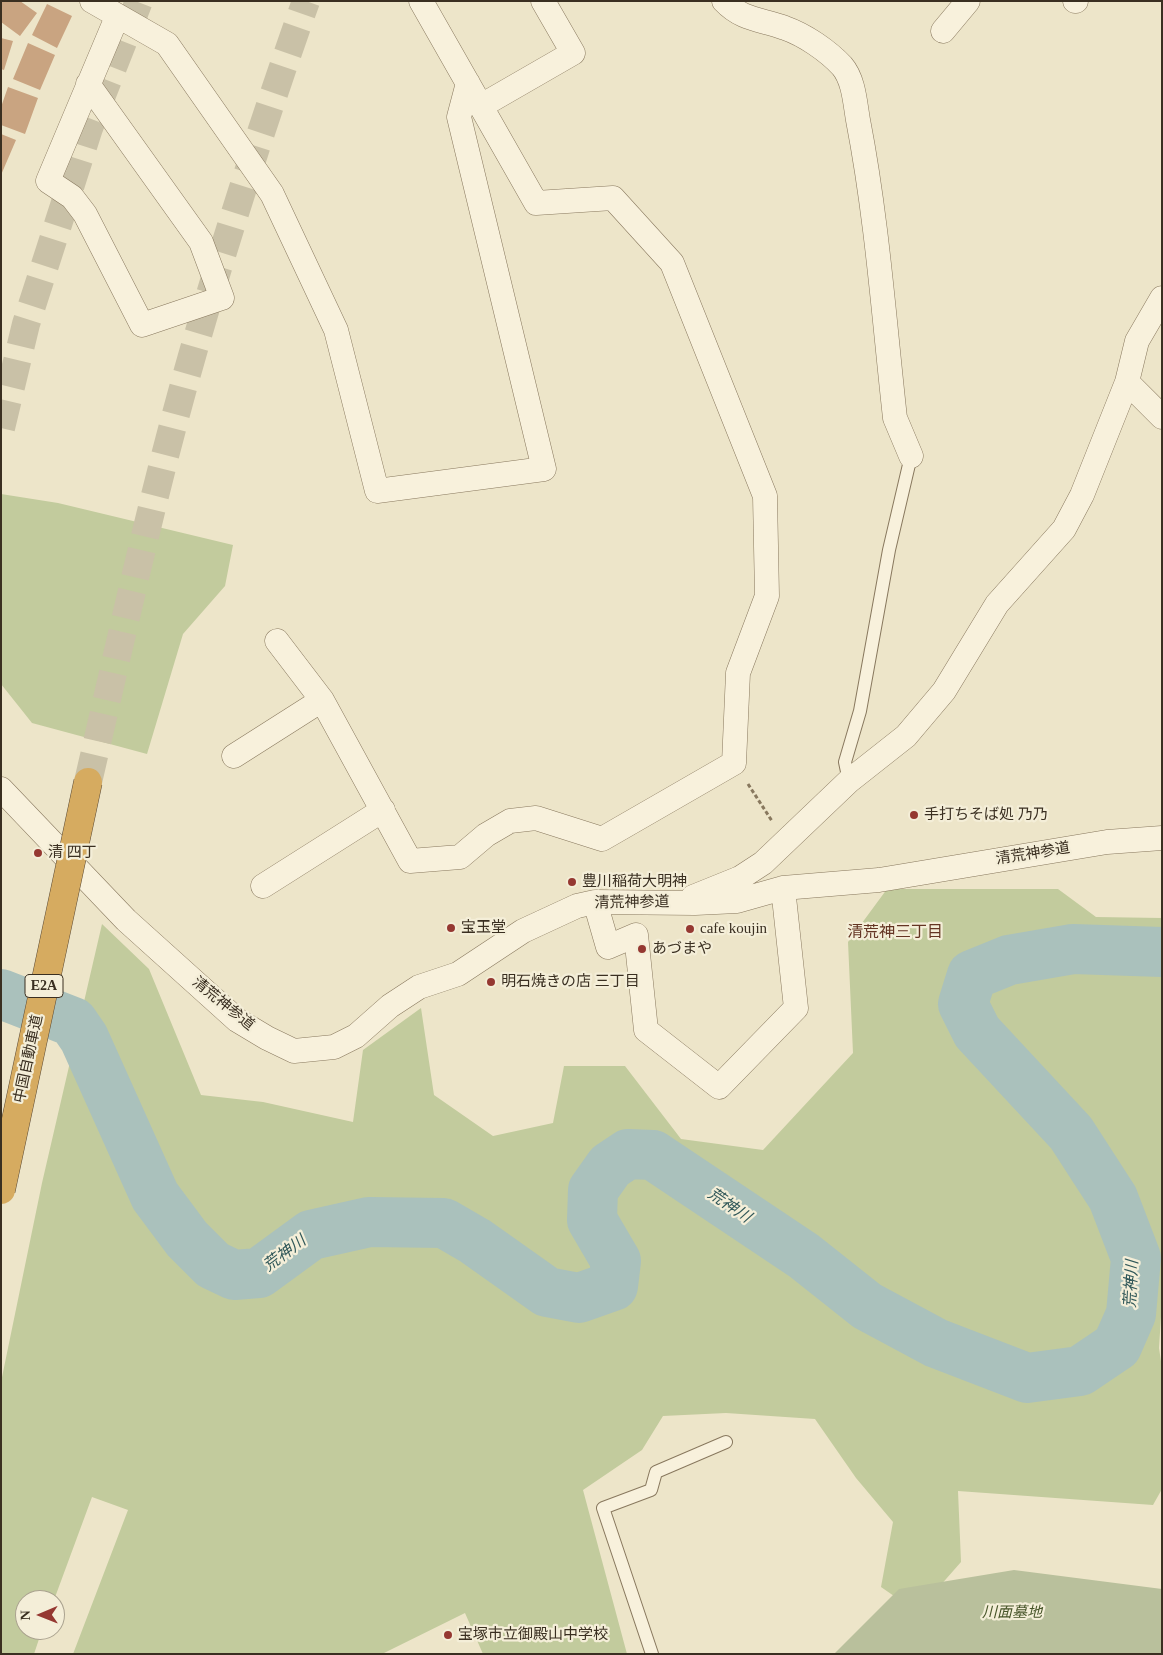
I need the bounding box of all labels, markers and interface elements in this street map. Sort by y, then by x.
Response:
place label: 手打ちそば処 乃乃 [924,806,1048,824]
marker: 手打ちそば処 乃乃 [908,809,920,821]
street label: 清荒神参道 [995,839,1071,869]
place label: 清 四丁 [48,844,97,862]
marker: 清 四丁 [32,847,44,859]
place label: 豊川稲荷大明神 [582,873,687,891]
marker: 豊川稲荷大明神 [566,876,578,888]
street label: 清荒神参道 [594,893,670,913]
place label: 宝玉堂 [461,919,506,937]
place label: cafe koujin [700,920,767,938]
marker: 宝玉堂 [445,922,457,934]
marker: cafe koujin [684,923,696,935]
district label: 清荒神三丁目 [847,923,943,943]
place label: あづまや [652,940,712,958]
marker: あづまや [636,943,648,955]
street label: 清荒神参道 [188,973,258,1035]
place label: 明石焼きの店 三丁目 [501,973,640,991]
road number: E2A [25,974,63,998]
marker: 明石焼きの店 三丁目 [485,976,497,988]
street label: 中国自動車道 [11,1013,47,1105]
water label: 荒神川 [704,1185,754,1227]
water label: 荒神川 [260,1232,310,1276]
water label: 荒神川 [1121,1260,1143,1308]
north arrow [15,1590,65,1640]
park label: 川面墓地 [982,1604,1042,1622]
text: N [18,1610,33,1620]
place label: 宝塚市立御殿山中学校 [458,1626,608,1644]
marker: 宝塚市立御殿山中学校 [442,1629,454,1641]

